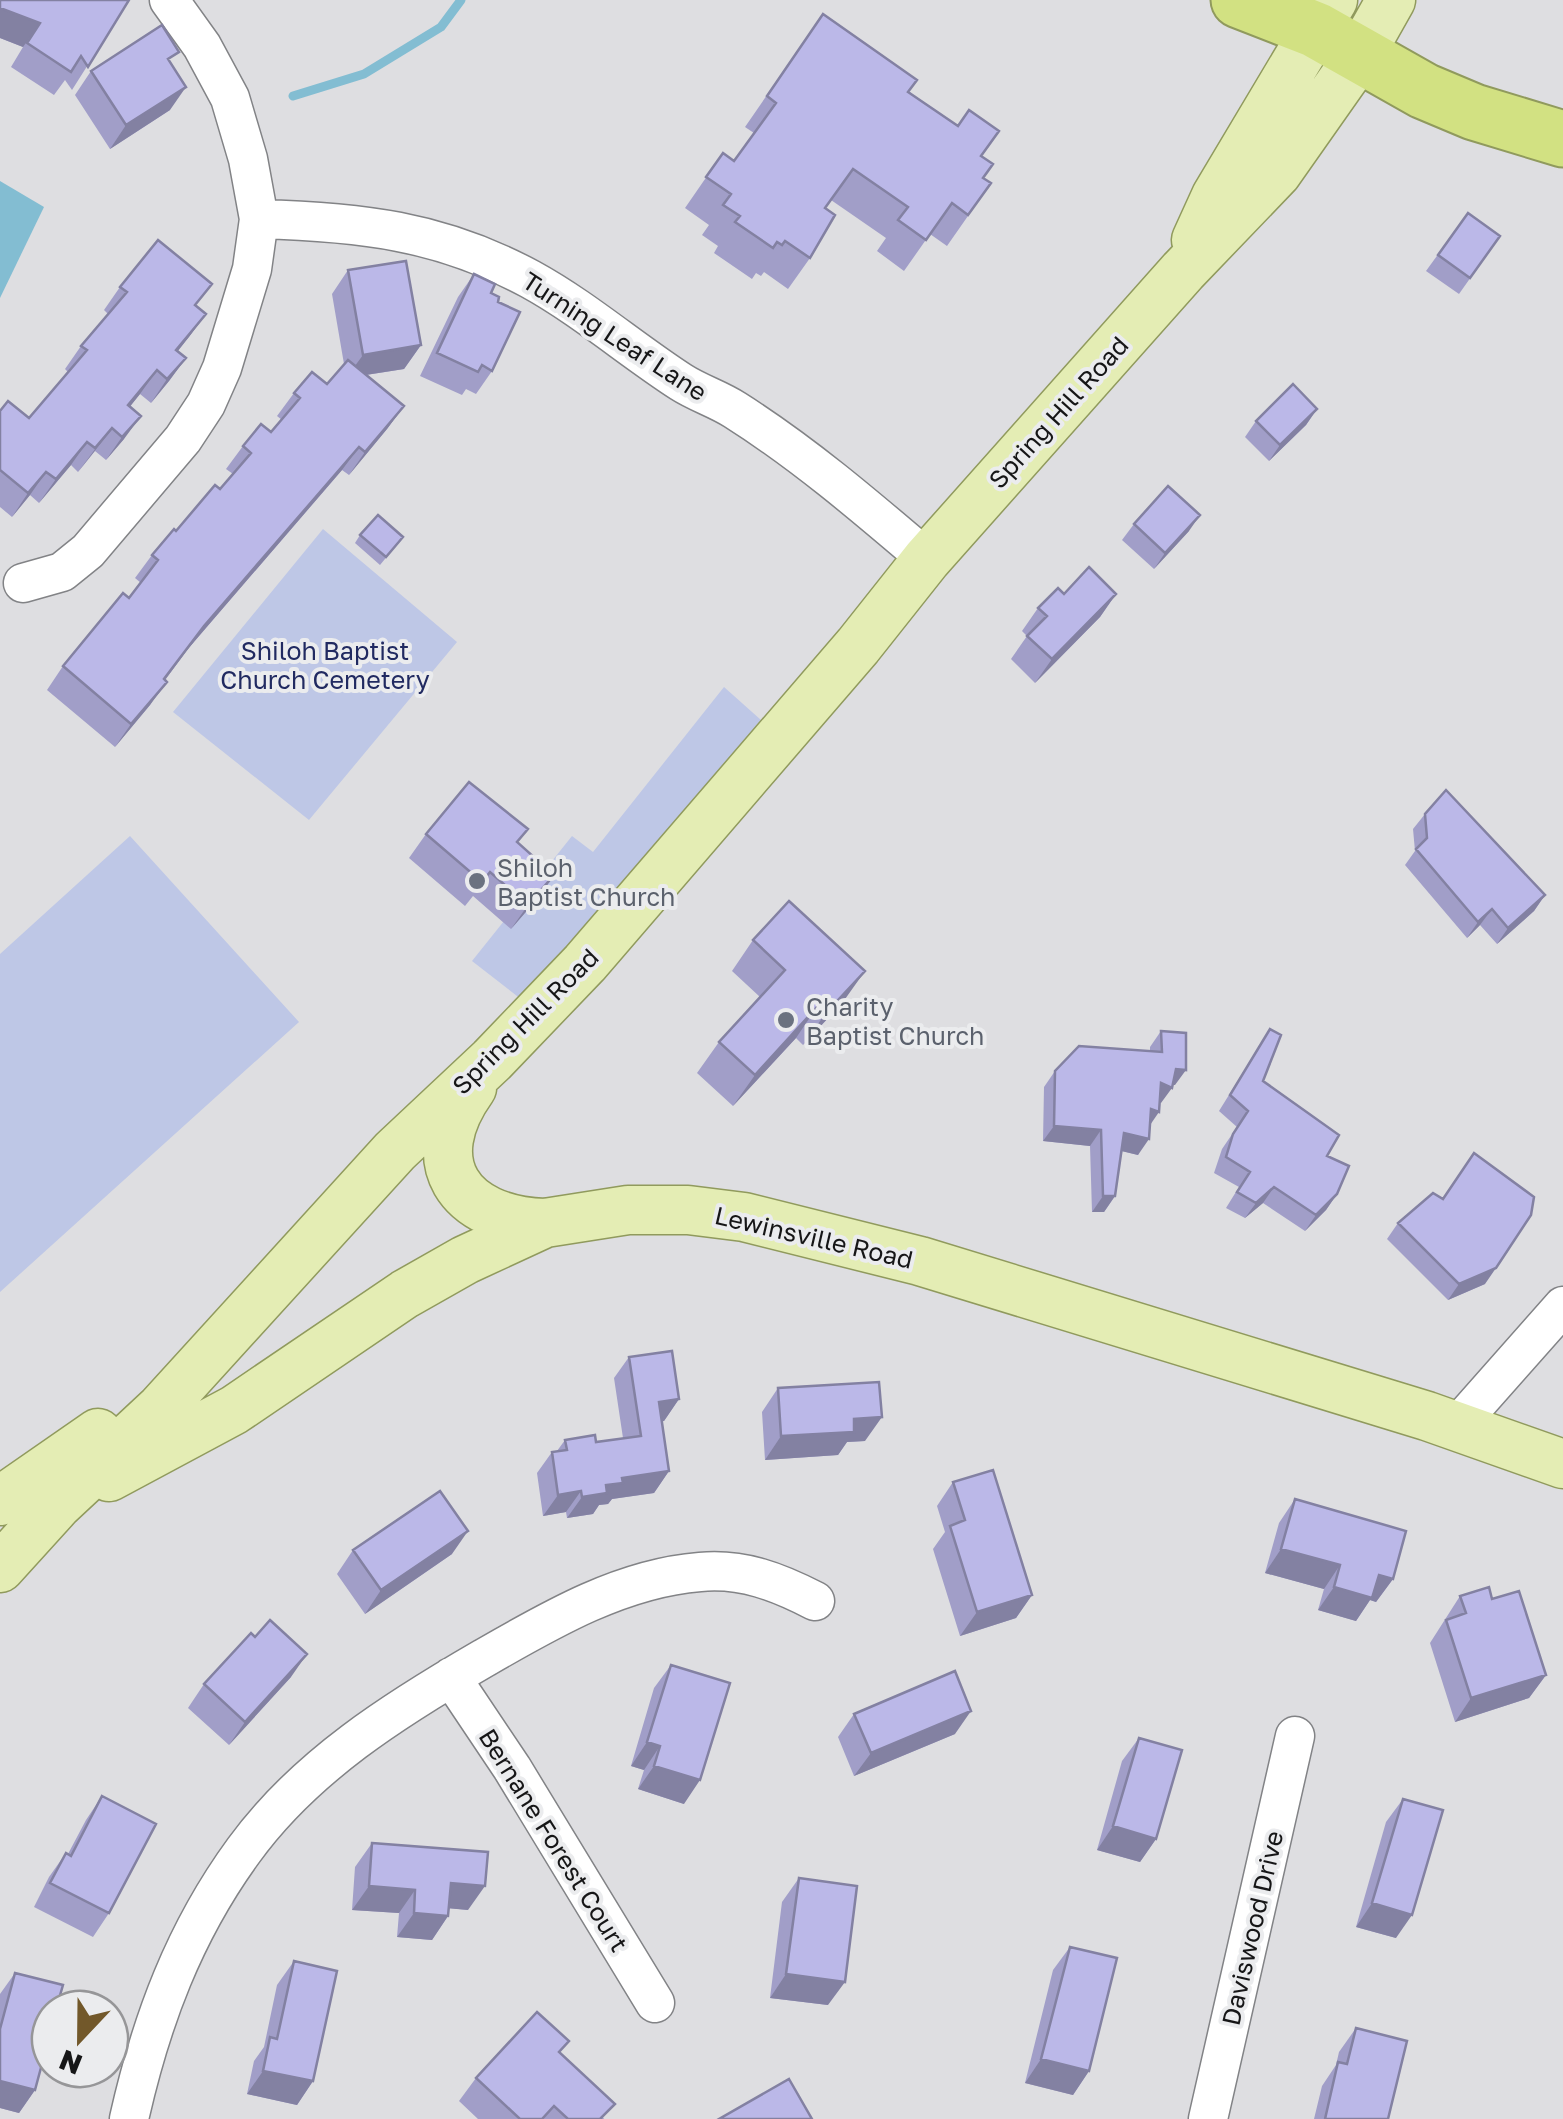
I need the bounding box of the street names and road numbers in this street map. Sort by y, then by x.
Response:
street label: Turning Leaf Lane [517,265,713,407]
street label: Spring Hill Road [982,330,1134,494]
street label: Spring Hill Road [445,941,605,1101]
street label: Lewinsville Road [712,1199,916,1275]
street label: Bernane Forest Court [473,1723,635,1957]
street label: Daviswood Drive [1215,1828,1289,2028]

